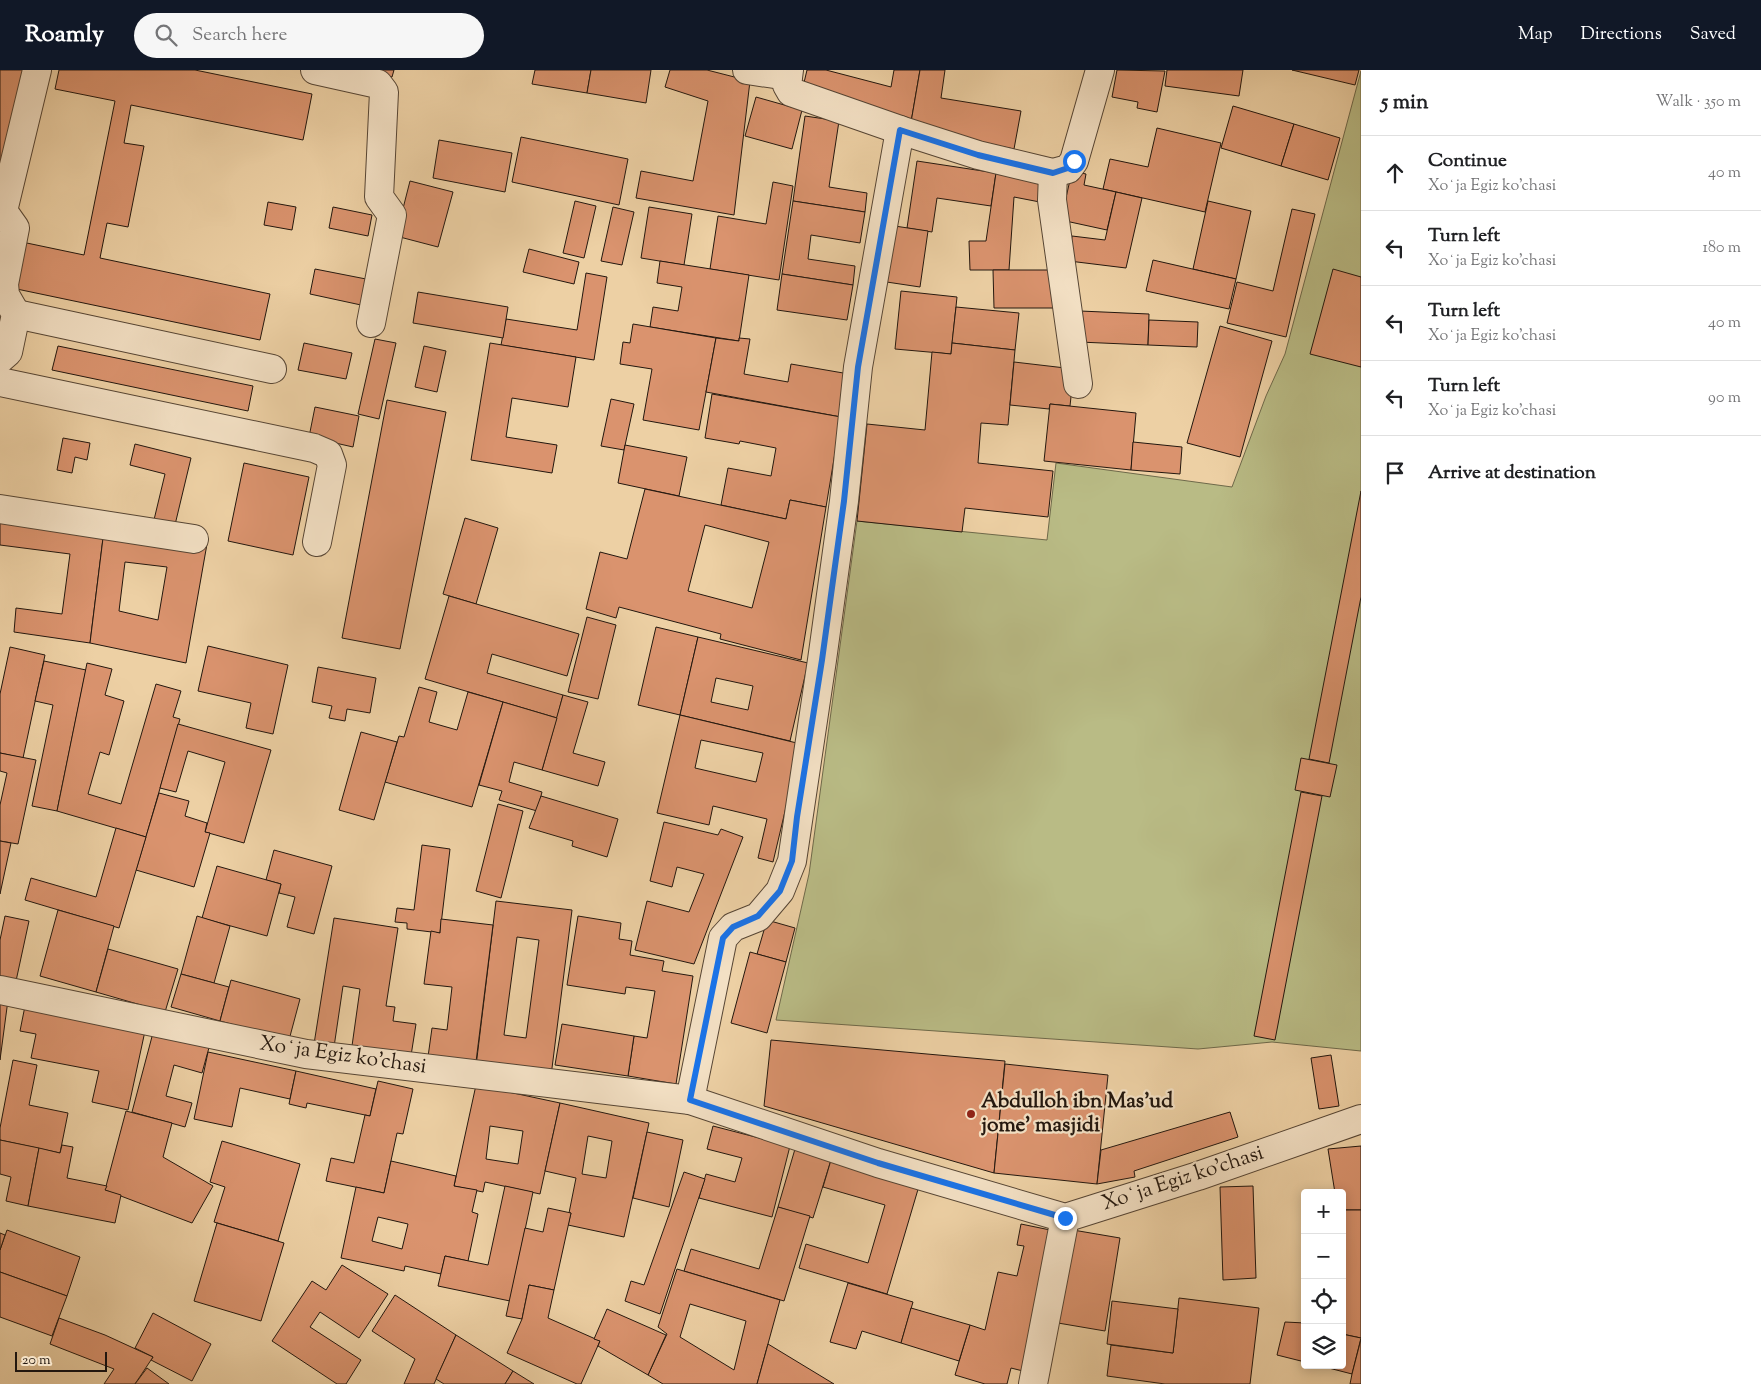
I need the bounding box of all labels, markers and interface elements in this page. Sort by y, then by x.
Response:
search box [134,13,484,58]
text: Roamly [25,18,104,52]
icon: search [152,21,180,49]
text: Search here [192,22,287,49]
text: Map [1518,22,1553,48]
text: Directions [1581,22,1662,48]
text: Saved [1690,22,1736,48]
text: 5 min [1381,88,1428,118]
text: Walk · 350 m [1656,91,1741,114]
text: Continue [1428,148,1507,175]
route start [1063,150,1086,173]
icon: ahead [1381,159,1409,187]
text: 40 m [1708,162,1741,185]
text: Xoʻja Egiz ko'chasi [1428,175,1556,198]
text: Turn left [1428,223,1500,250]
icon: left [1381,234,1409,262]
text: 180 m [1702,237,1741,260]
text: Xoʻja Egiz ko'chasi [1428,250,1556,273]
text: Turn left [1428,298,1500,325]
icon: left [1381,309,1409,337]
text: 40 m [1708,312,1741,335]
text: Xoʻja Egiz ko'chasi [1428,325,1556,348]
text: Turn left [1428,373,1500,400]
icon: left [1381,384,1409,412]
text: 90 m [1708,387,1741,410]
text: Xoʻja Egiz ko'chasi [1428,400,1556,423]
icon: arrive [1381,459,1409,487]
text: Arrive at destination [1428,460,1596,487]
street label: Xoʻja Egiz ko'chasi [257,1029,429,1083]
place label: Abdulloh ibn Mas'ud jome' masjidi [981,1087,1173,1141]
marker: Abdulloh ibn Mas'ud jome' masjidi [965,1108,977,1120]
street label: Xoʻja Egiz ko'chasi [1098,1139,1268,1219]
map controls [1301,1189,1346,1369]
button: + [1301,1189,1346,1234]
route end [1054,1207,1077,1230]
button: − [1301,1234,1346,1279]
button: locate [1301,1279,1346,1324]
button: layers [1301,1324,1346,1369]
scale bar [15,1349,108,1372]
text: 20 m [22,1351,51,1371]

